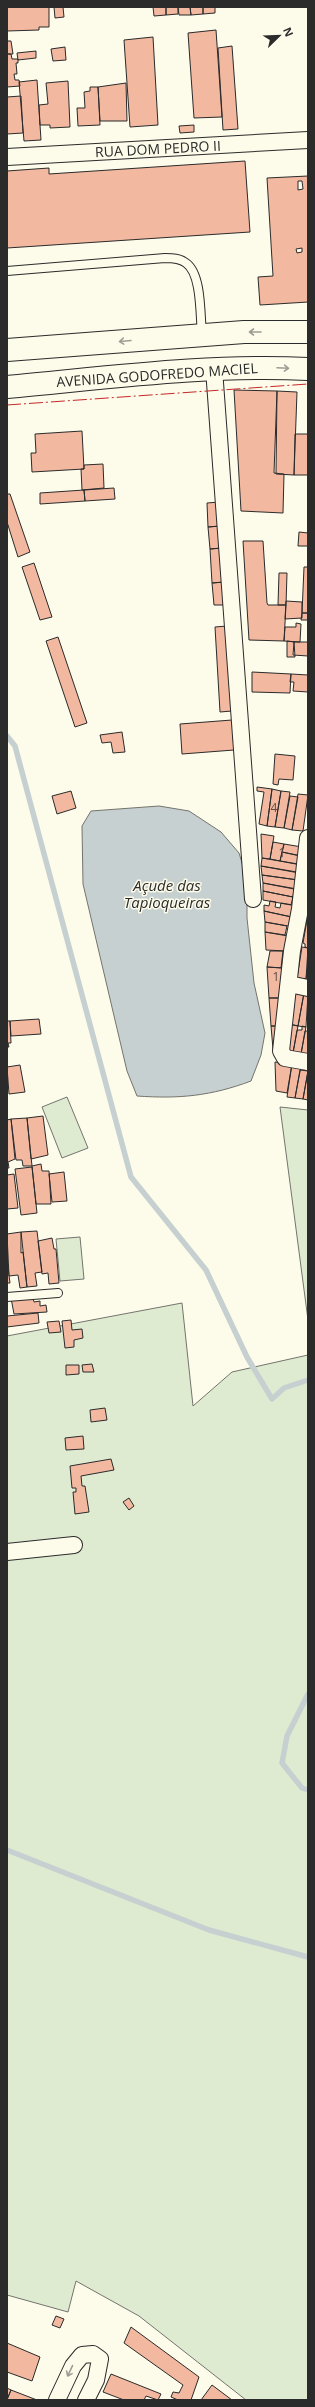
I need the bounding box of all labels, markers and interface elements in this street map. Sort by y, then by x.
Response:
north arrow [259,16,299,56]
text: N [280,25,297,39]
street label: RUA DOM PEDRO II [95,136,221,161]
one-way arrow [249,328,262,336]
one-way arrow [119,337,132,344]
street label: AVENIDA GODOFREDO MACIEL [56,358,258,391]
one-way arrow [276,364,289,372]
house number: 4 [271,799,278,816]
house number: 1 [279,844,285,861]
water label: Açude das Tapioqueiras [124,875,211,912]
house number: 1 [273,968,279,985]
one-way arrow [66,2365,73,2377]

